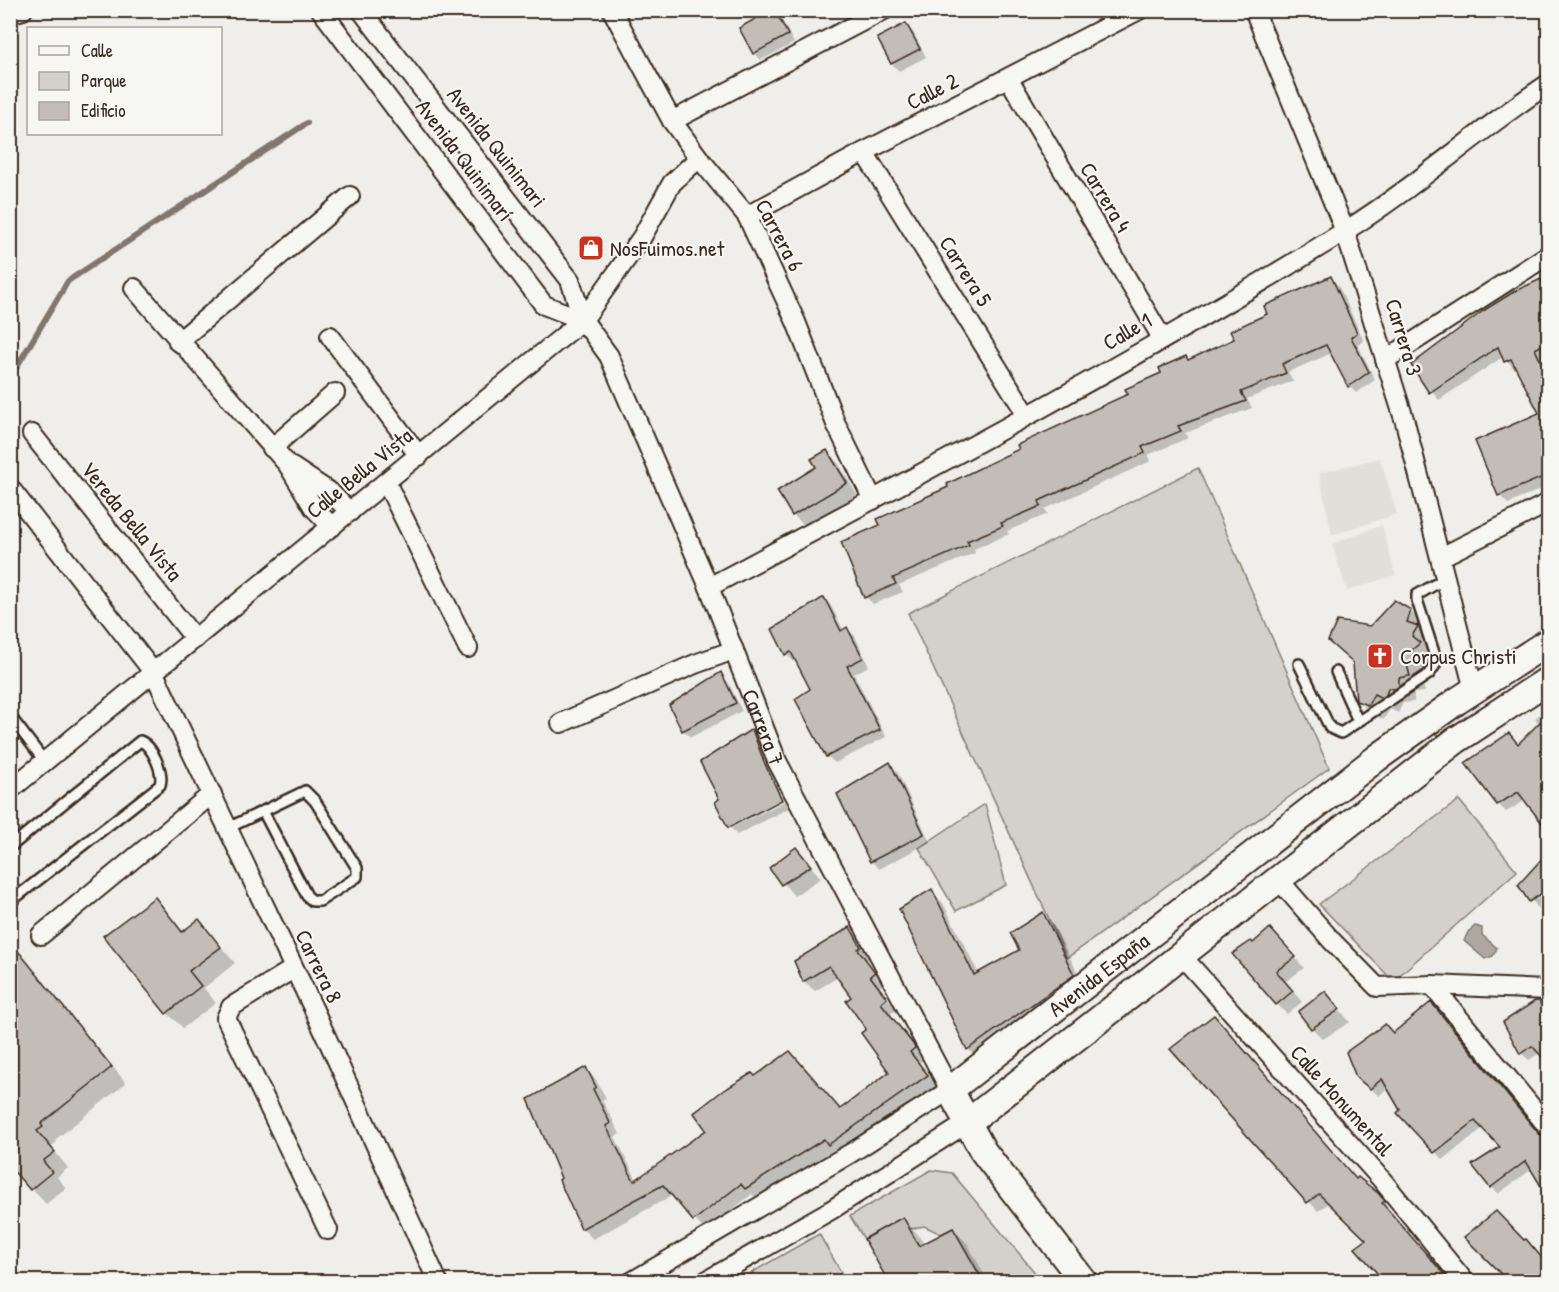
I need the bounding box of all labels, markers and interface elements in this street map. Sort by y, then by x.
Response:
legend [27,27,222,135]
text: Calle [81,38,113,63]
street label: Calle 2 [901,65,964,117]
text: Parque [81,68,126,93]
street label: Avenida Quinimari [440,80,554,214]
street label: Avenida Quinimarí [409,93,521,227]
text: Edificio [81,98,125,123]
street label: Carrera 4 [1073,156,1139,238]
street label: Carrera 6 [749,194,811,276]
street label: Carrera 5 [933,230,999,312]
shop icon: NosFuimos.net [576,233,606,263]
place label: NosFuimos.net [610,233,725,263]
street label: Carrera 3 [1378,295,1430,379]
street label: Calle 1 [1097,305,1157,357]
street label: Calle Bella Vista [299,421,419,525]
street label: Vereda Bella Vista [75,455,190,587]
church icon: Corpus Christi [1365,641,1395,671]
place label: Corpus Christi [1400,641,1517,671]
street label: Carrera 7 [735,685,792,770]
street label: Carrera 8 [288,924,350,1008]
street label: Avenida España [1042,925,1156,1023]
street label: Calle Monumental [1284,1038,1400,1162]

